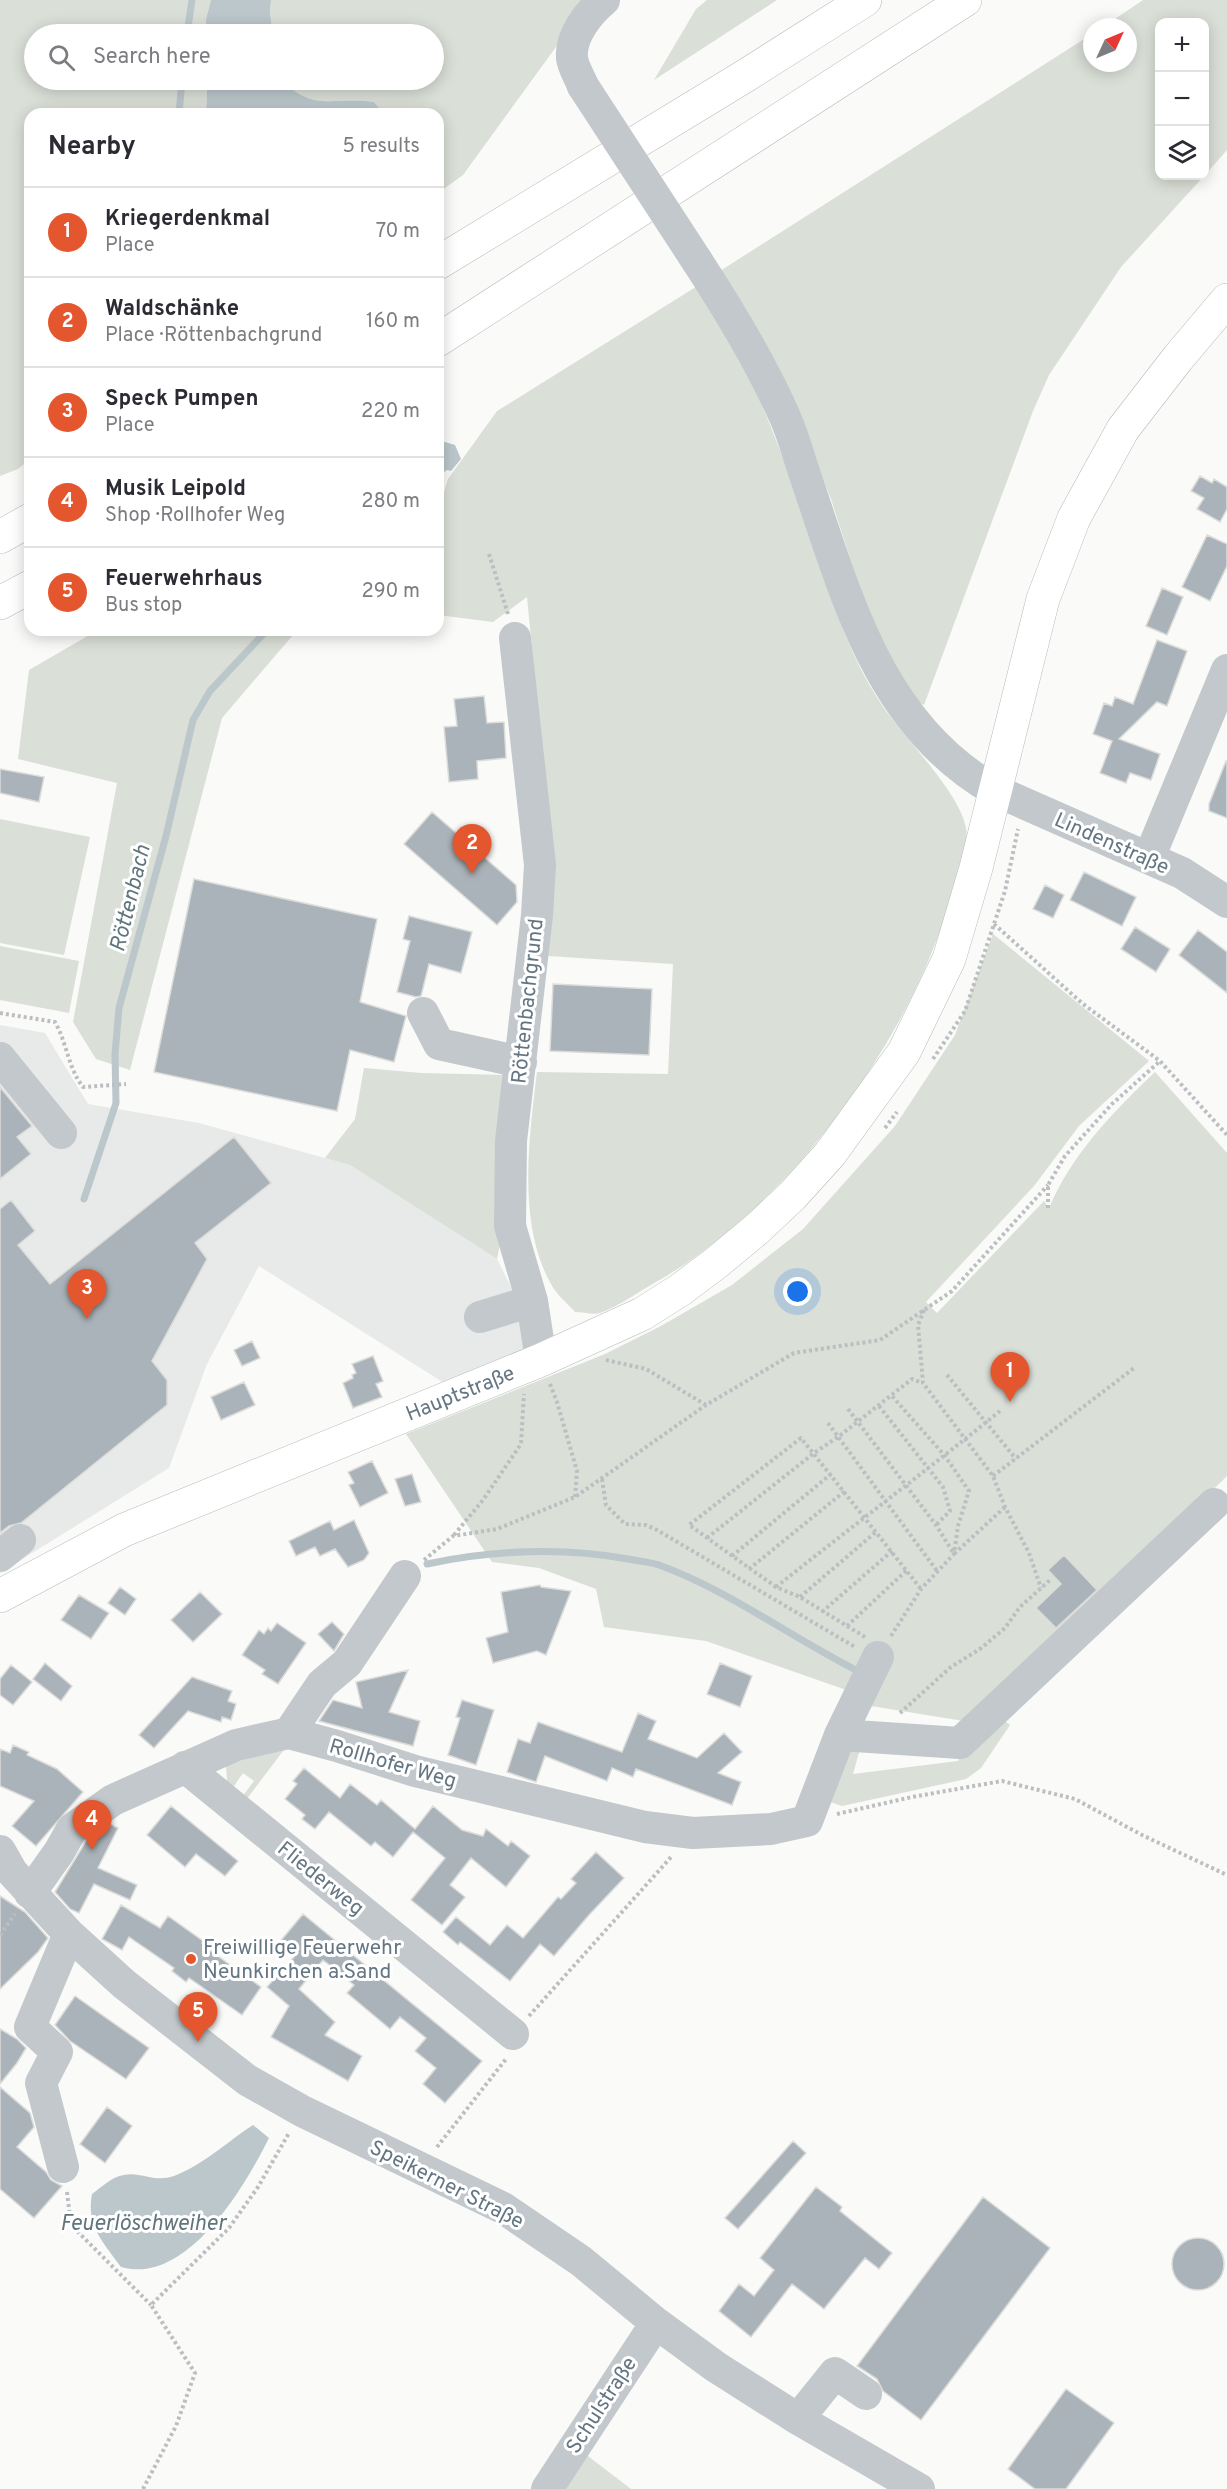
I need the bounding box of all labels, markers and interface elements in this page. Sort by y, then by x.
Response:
north arrow [1083,18,1137,72]
map controls [1155,18,1209,180]
button: + [1155,18,1209,72]
search box [24,24,444,90]
icon: search [45,41,78,74]
text: Search here [93,44,211,71]
button: − [1155,72,1209,126]
button: layers [1155,126,1209,180]
text: Nearby [48,131,136,164]
text: 5 results [343,134,420,160]
text: Kriegerdenkmal [105,206,270,233]
text: 1 [64,219,72,245]
text: 70 m [376,219,420,245]
text: Place [105,233,155,259]
text: Waldschänke [105,296,239,323]
text: 2 [61,309,74,335]
text: 160 m [366,309,420,335]
text: Place · Röttenbachgrund [105,323,322,349]
text: Speck Pumpen [105,386,258,413]
text: 3 [62,399,74,425]
text: 220 m [361,399,420,425]
text: Place [105,413,155,439]
text: Musik Leipold [105,476,246,503]
text: 4 [61,489,74,515]
text: 280 m [361,489,420,515]
text: Shop · Rollhofer Weg [105,503,285,529]
text: Feuerwehrhaus [105,566,263,593]
text: 5 [61,579,74,605]
text: 290 m [362,579,420,605]
text: Bus stop [105,593,182,619]
street label: Lindenstraße [1050,807,1173,882]
pin: 2 [452,824,492,874]
water label: Röttenbach [105,842,158,955]
street label: Röttenbachgrund [506,917,551,1085]
pin: 3 [68,1270,106,1319]
your location [783,1277,812,1306]
pin: 1 [990,1352,1030,1402]
street label: Hauptstraße [402,1360,519,1428]
street label: Rollhofer Weg [326,1733,459,1796]
pin: 4 [72,1800,112,1850]
street label: Fliederweg [271,1836,369,1922]
place label: Freiwillige Feuerwehr Neunkirchen a.Sand [203,1935,401,1986]
marker: Freiwillige Feuerwehr Neunkirchen a.Sand [184,1952,198,1966]
pin: 5 [178,1992,218,2042]
street label: Speikerner Straße [365,2135,528,2236]
water label: Feuerlöschweiher [60,2211,228,2238]
street label: Schulstraße [561,2352,644,2459]

